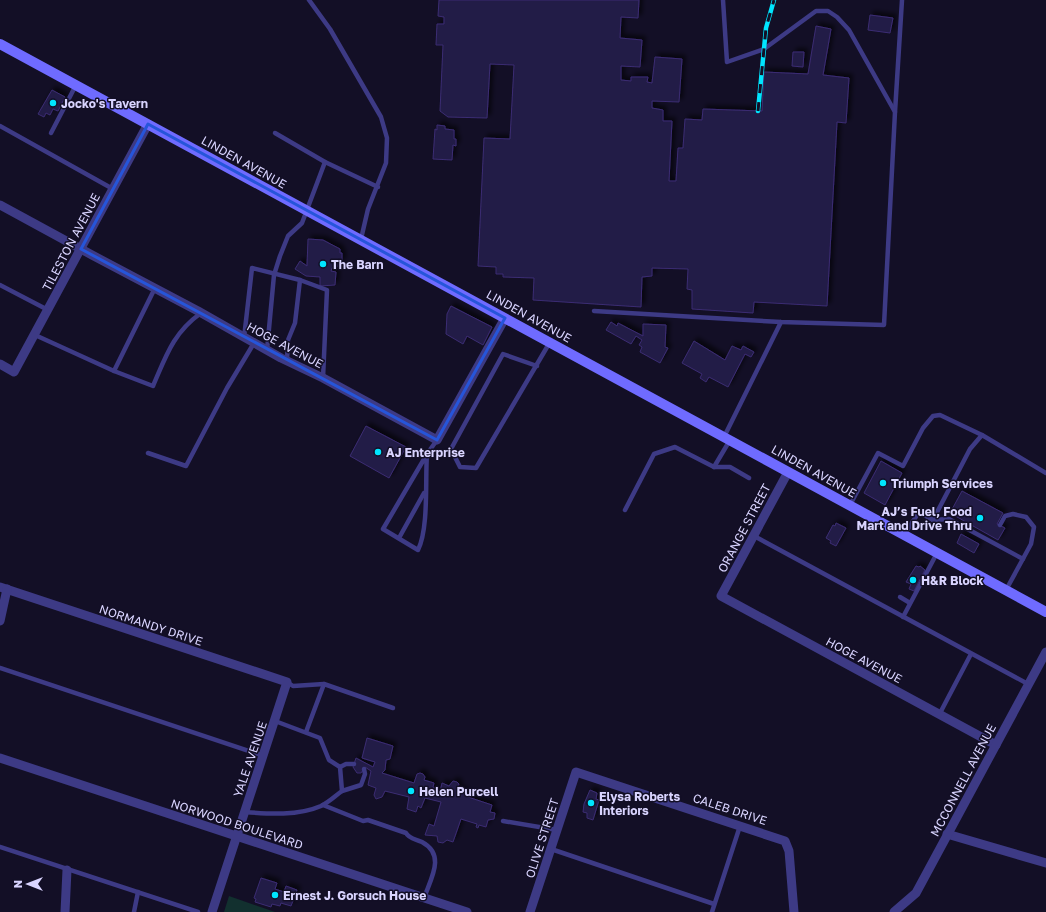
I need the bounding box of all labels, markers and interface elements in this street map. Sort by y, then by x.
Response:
place label: Jocko's Tavern [61,96,148,111]
marker: Jocko's Tavern [48,98,58,108]
street label: LINDEN AVENUE [199,132,289,192]
street label: TILESTON AVENUE [39,191,103,293]
place label: The Barn [331,257,384,272]
marker: The Barn [318,259,328,269]
street label: LINDEN AVENUE [484,286,574,346]
street label: HOGE AVENUE [244,319,326,371]
street label: LINDEN AVENUE [769,441,859,501]
place label: AJ Enterprise [386,445,465,460]
marker: AJ Enterprise [373,447,383,457]
place label: Triumph Services [891,476,993,491]
marker: Triumph Services [878,478,888,488]
street label: ORANGE STREET [714,481,774,575]
place label: AJ’s Fuel, Food Mart and Drive Thru [857,504,972,533]
marker: AJ’s Fuel, Food Mart and Drive Thru [975,513,985,523]
place label: H&R Block [921,573,984,588]
marker: H&R Block [908,575,918,585]
street label: NORMANDY DRIVE [97,601,205,649]
street label: HOGE AVENUE [823,634,905,686]
street label: YALE AVENUE [230,719,270,799]
street label: MCCONNELL AVENUE [927,721,999,839]
place label: Helen Purcell [419,784,498,799]
marker: Helen Purcell [406,786,416,796]
place label: Elysa Roberts Interiors [599,789,681,818]
street label: CALEB DRIVE [691,790,769,828]
street label: NORWOOD BOULEVARD [169,796,305,852]
street label: OLIVE STREET [522,796,562,880]
marker: Elysa Roberts Interiors [586,798,596,808]
north arrow [8,864,48,904]
text: N [11,880,24,888]
place label: Ernest J. Gorsuch House [283,888,426,903]
marker: Ernest J. Gorsuch House [270,890,280,900]

